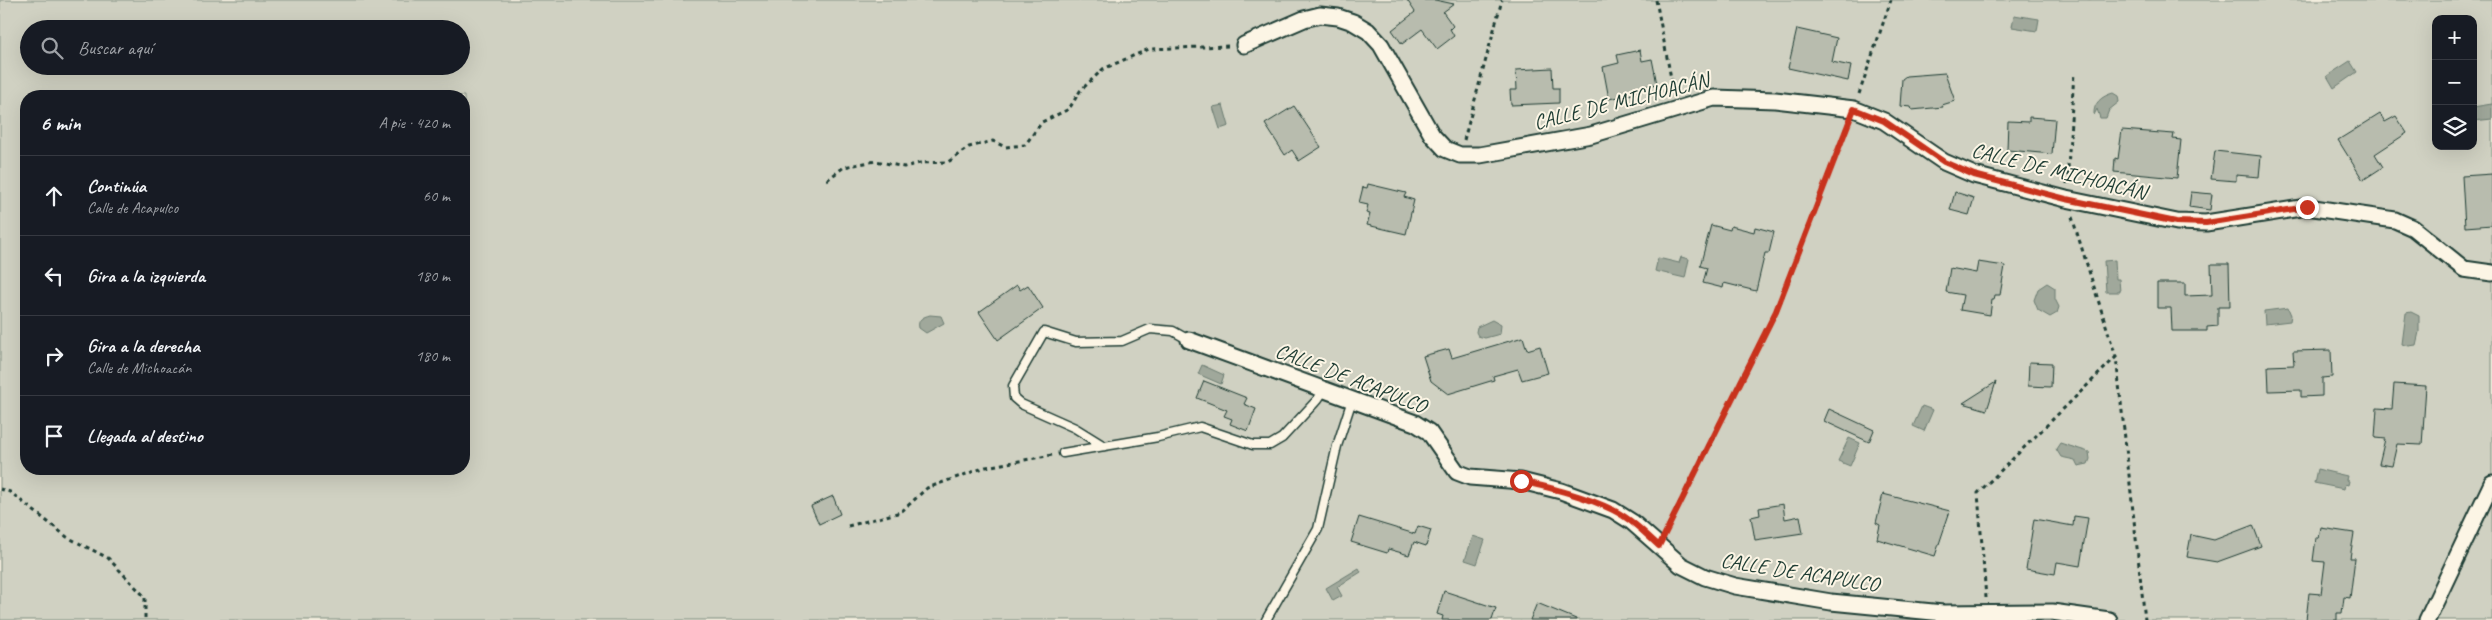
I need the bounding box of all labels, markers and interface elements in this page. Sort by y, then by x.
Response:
map controls [2432,15,2477,150]
button: + [2432,15,2477,60]
search box [20,20,470,75]
icon: search [38,34,66,62]
text: Buscar aquí [78,36,152,60]
button: − [2432,60,2477,105]
street label: CALLE DE MICHOACÁN [1531,66,1714,135]
button: layers [2432,105,2477,150]
text: 6 min [40,110,81,136]
text: A pie · 420 m [379,113,450,133]
street label: CALLE DE MICHOACÁN [1969,137,2152,206]
text: Continúa [87,174,146,198]
icon: ahead [40,182,68,210]
text: 60 m [423,186,450,206]
route end [2296,196,2319,219]
text: Calle de Acapulco [87,198,178,218]
icon: left [40,262,68,290]
text: Gira a la izquierda [87,264,205,288]
text: 180 m [416,266,450,286]
text: Gira a la derecha [87,334,200,358]
street label: CALLE DE ACAPULCO [1272,337,1433,420]
icon: right [40,342,68,370]
text: 180 m [416,346,450,366]
text: Calle de Michoacán [87,358,191,378]
icon: arrive [40,422,68,450]
text: Llegada al destino [87,424,203,448]
route start [1510,470,1533,493]
street label: CALLE DE ACAPULCO [1719,547,1883,598]

